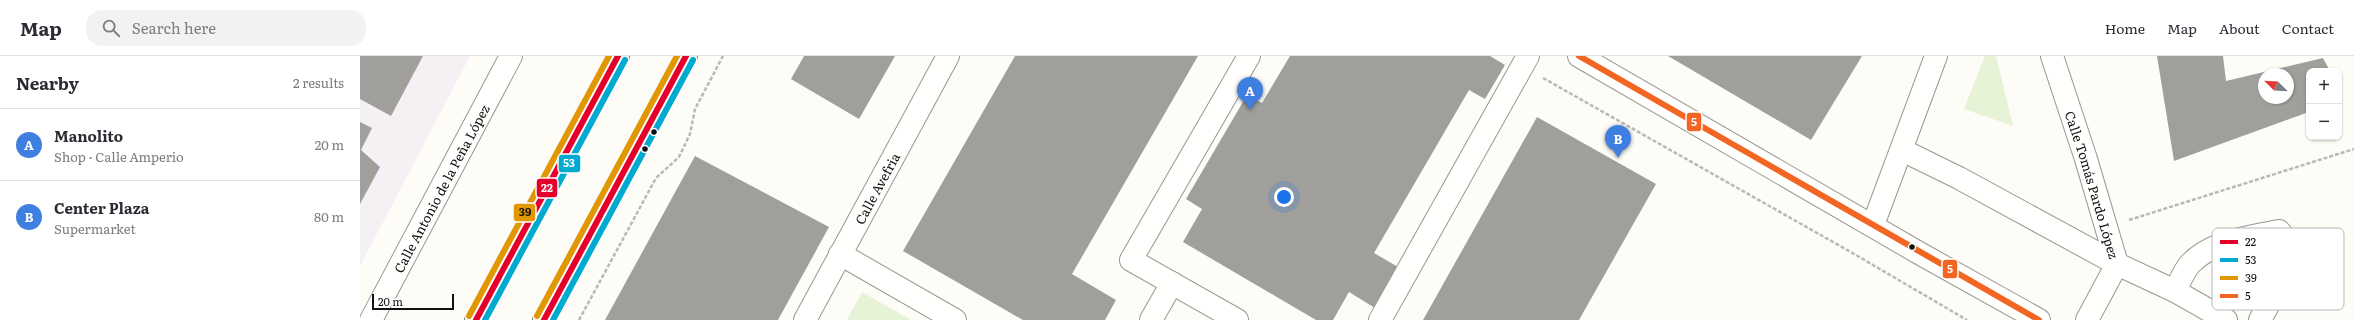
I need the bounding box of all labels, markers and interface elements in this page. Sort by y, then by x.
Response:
search box [86,10,366,46]
text: Map [20,14,62,42]
text: Search here [132,16,216,39]
icon: search [100,17,122,39]
text: Home [2105,18,2145,38]
text: Map [2167,18,2197,38]
text: About [2219,18,2260,38]
text: Contact [2282,18,2334,38]
north arrow [2258,68,2294,104]
map controls [2306,68,2342,140]
button: + [2306,68,2342,104]
text: Nearby [16,70,79,95]
text: 2 results [293,73,344,92]
pin: A [1237,77,1263,110]
street label: Calle Antonio de la Peña López [388,101,493,276]
button: − [2306,104,2342,140]
street label: Calle Tomás Pardo López [2061,108,2124,261]
line badge: 5 [1686,112,1702,132]
text: 5 [1691,113,1697,129]
text: Manolito [54,124,123,147]
pin: B [1605,125,1631,158]
unlabelled marker [649,127,659,137]
text: A [24,135,34,154]
text: 20 m [315,135,344,154]
unlabelled marker [640,144,650,154]
text: Shop · Calle Amperio [54,147,184,166]
street label: Calle Avefria [849,149,904,227]
line badge: 53 [558,154,581,173]
text: 53 [563,154,575,170]
line badge: 22 [536,178,558,198]
text: 22 [541,179,553,195]
your location [1274,187,1294,207]
text: Center Plaza [54,196,149,219]
line badge: 39 [513,203,536,222]
text: 39 [519,203,531,219]
text: B [25,207,33,226]
text: 80 m [314,207,344,226]
text: Supermarket [54,219,136,238]
legend [2212,228,2344,310]
text: 22 [2245,233,2257,249]
unlabelled marker [1907,242,1917,252]
text: 53 [2245,251,2257,267]
line badge: 5 [1942,259,1958,279]
text: 5 [1947,260,1953,276]
text: 39 [2245,269,2257,285]
text: 5 [2245,287,2251,303]
scale bar [372,292,454,311]
text: 20 m [378,293,403,309]

